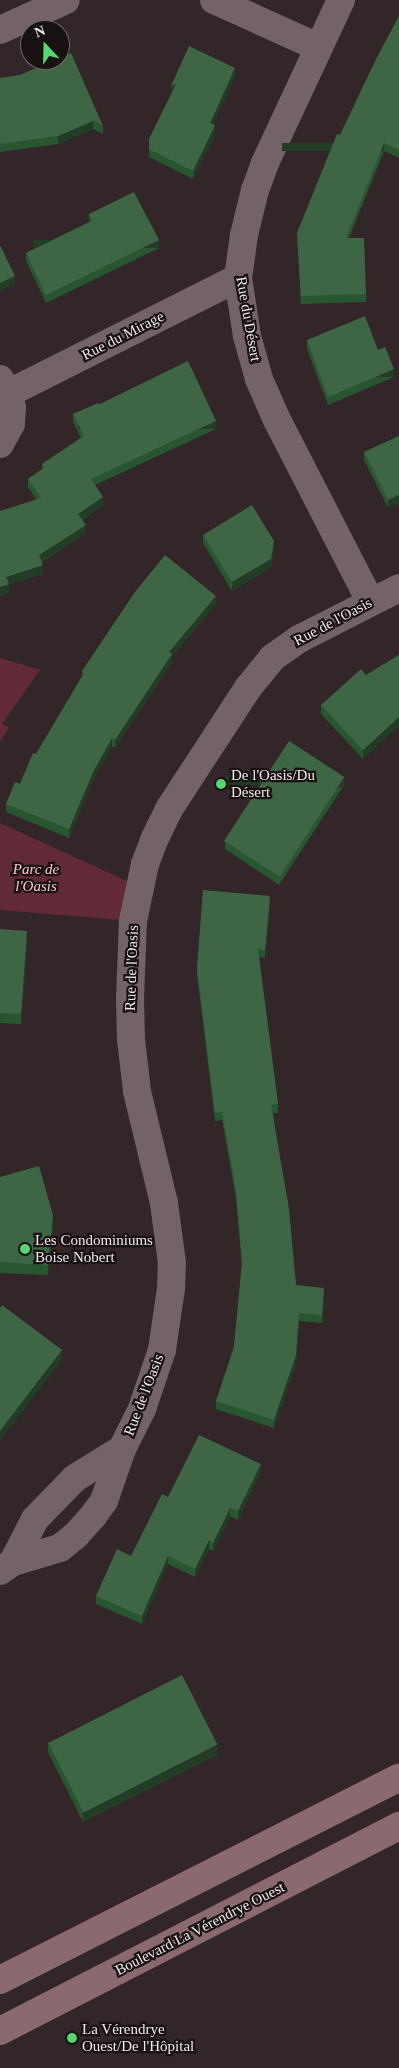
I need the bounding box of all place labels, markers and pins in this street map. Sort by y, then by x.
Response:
place label: De l'Oasis/Du Désert [231,766,315,801]
marker: De l'Oasis/Du Désert [215,778,227,790]
place label: Les Condominiums Boise Nobert [35,1231,153,1266]
marker: Les Condominiums Boise Nobert [19,1243,31,1255]
place label: La Vérendrye Ouest/De l'Hôpital [82,2020,194,2055]
marker: La Vérendrye Ouest/De l'Hôpital [66,2032,78,2044]

